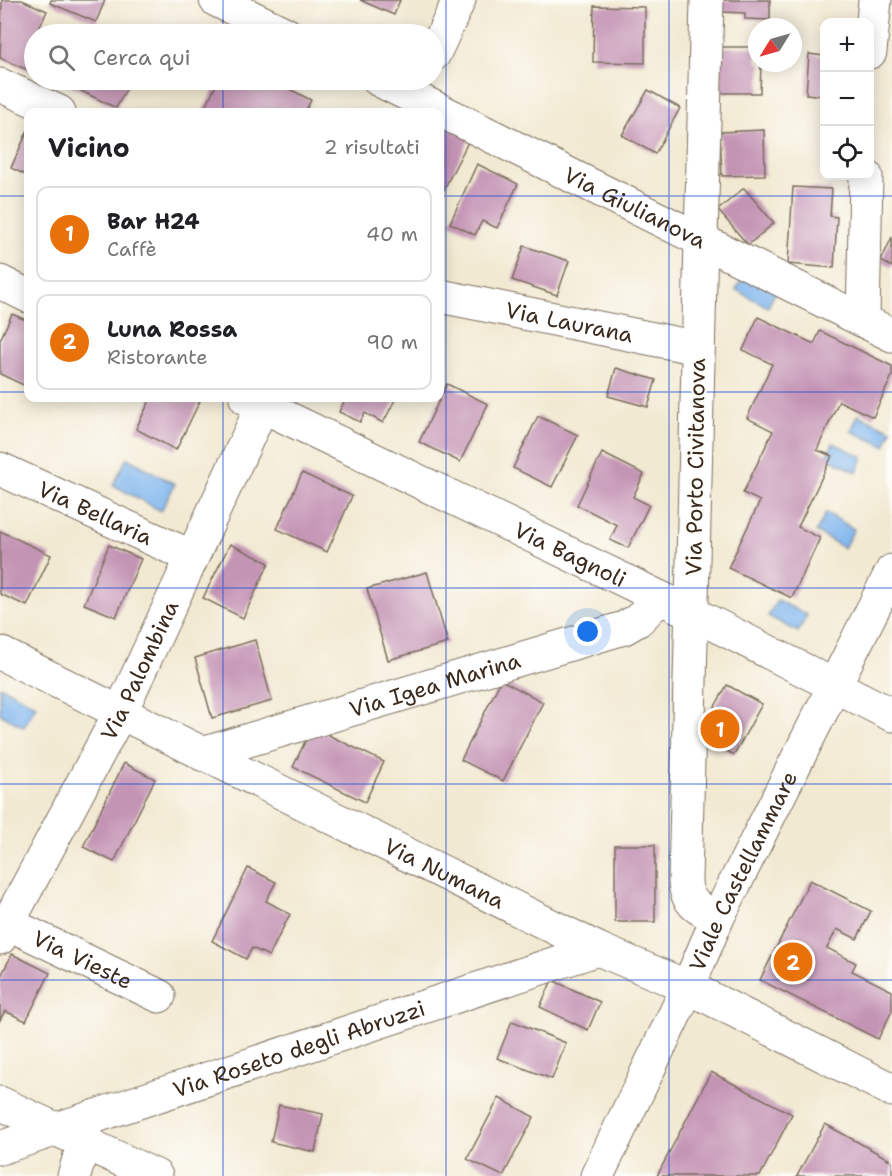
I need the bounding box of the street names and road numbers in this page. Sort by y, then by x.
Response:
street label: Via Giulianova [559,160,711,255]
street label: Via Laurana [503,296,636,350]
street label: Via Porto Civitanova [679,358,712,576]
street label: Via Bellaria [33,474,157,552]
street label: Via Bagnoli [509,515,631,594]
street label: Via Palombina [94,595,185,745]
street label: Via Igea Marina [346,646,524,724]
street label: Viale Castellammare [682,766,804,976]
street label: Via Numana [379,831,510,916]
street label: Via Vieste [28,924,137,996]
street label: Via Roseto degli Abruzzi [169,994,429,1104]

